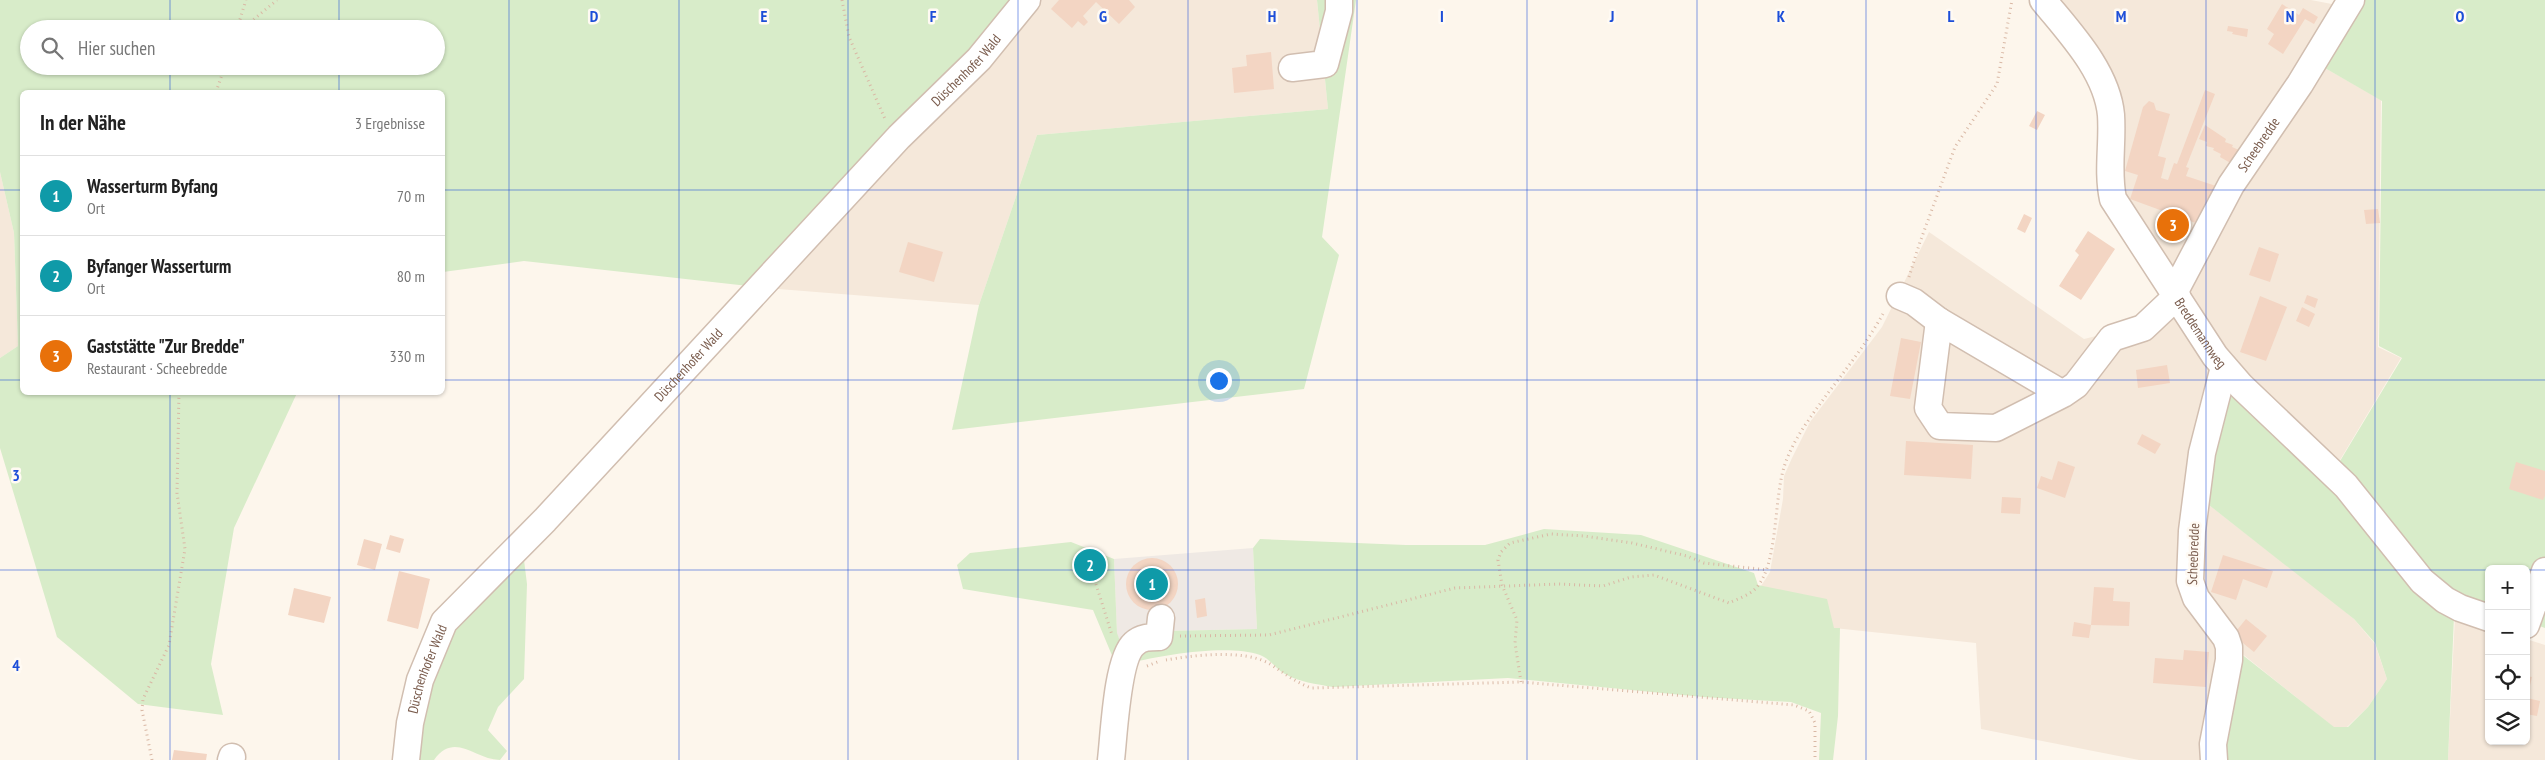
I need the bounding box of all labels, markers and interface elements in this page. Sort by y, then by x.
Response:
text: D [590,6,599,26]
text: E [761,6,768,26]
text: F [930,6,937,26]
text: G [1099,6,1107,26]
text: H [1268,6,1276,26]
text: I [1440,6,1444,26]
text: J [1609,6,1614,26]
text: K [1777,6,1786,26]
text: L [1948,6,1955,26]
text: M [2116,6,2126,26]
text: N [2286,6,2294,26]
text: O [2456,6,2465,26]
search box [20,20,445,75]
street label: Düschenhofer Wald [927,30,1005,110]
icon: search [38,34,66,62]
text: Hier suchen [78,36,155,60]
text: In der Nähe [40,109,126,136]
text: 3 Ergebnisse [355,113,425,133]
street label: Scheebredde [2234,114,2284,175]
text: Wasserturm Byfang [87,174,218,198]
text: 1 [52,186,60,206]
text: 70 m [397,186,425,206]
text: Ort [87,198,105,218]
pin: 3 [2157,206,2189,244]
text: Byfanger Wasserturm [87,254,231,278]
text: 2 [52,266,60,286]
text: 80 m [397,266,425,286]
text: Ort [87,278,105,298]
street label: Breddemannweg [2171,294,2231,372]
street label: Düschenhofer Wald [650,325,727,405]
text: Gaststätte "Zur Bredde" [87,334,245,358]
text: 3 [52,346,60,366]
text: 330 m [390,346,425,366]
text: Restaurant · Scheebredde [87,358,227,378]
your location [1206,368,1232,394]
text: 3 [12,465,20,485]
street label: Scheebredde [2183,522,2203,585]
pin: 2 [1074,546,1106,584]
pin: 1 [1136,565,1168,603]
map controls [2485,565,2530,745]
button: + [2485,565,2530,610]
button: − [2485,610,2530,655]
street label: Düschenhofer Wald [404,622,451,715]
text: 4 [12,655,20,675]
button: locate [2485,655,2530,700]
button: layers [2485,700,2530,745]

